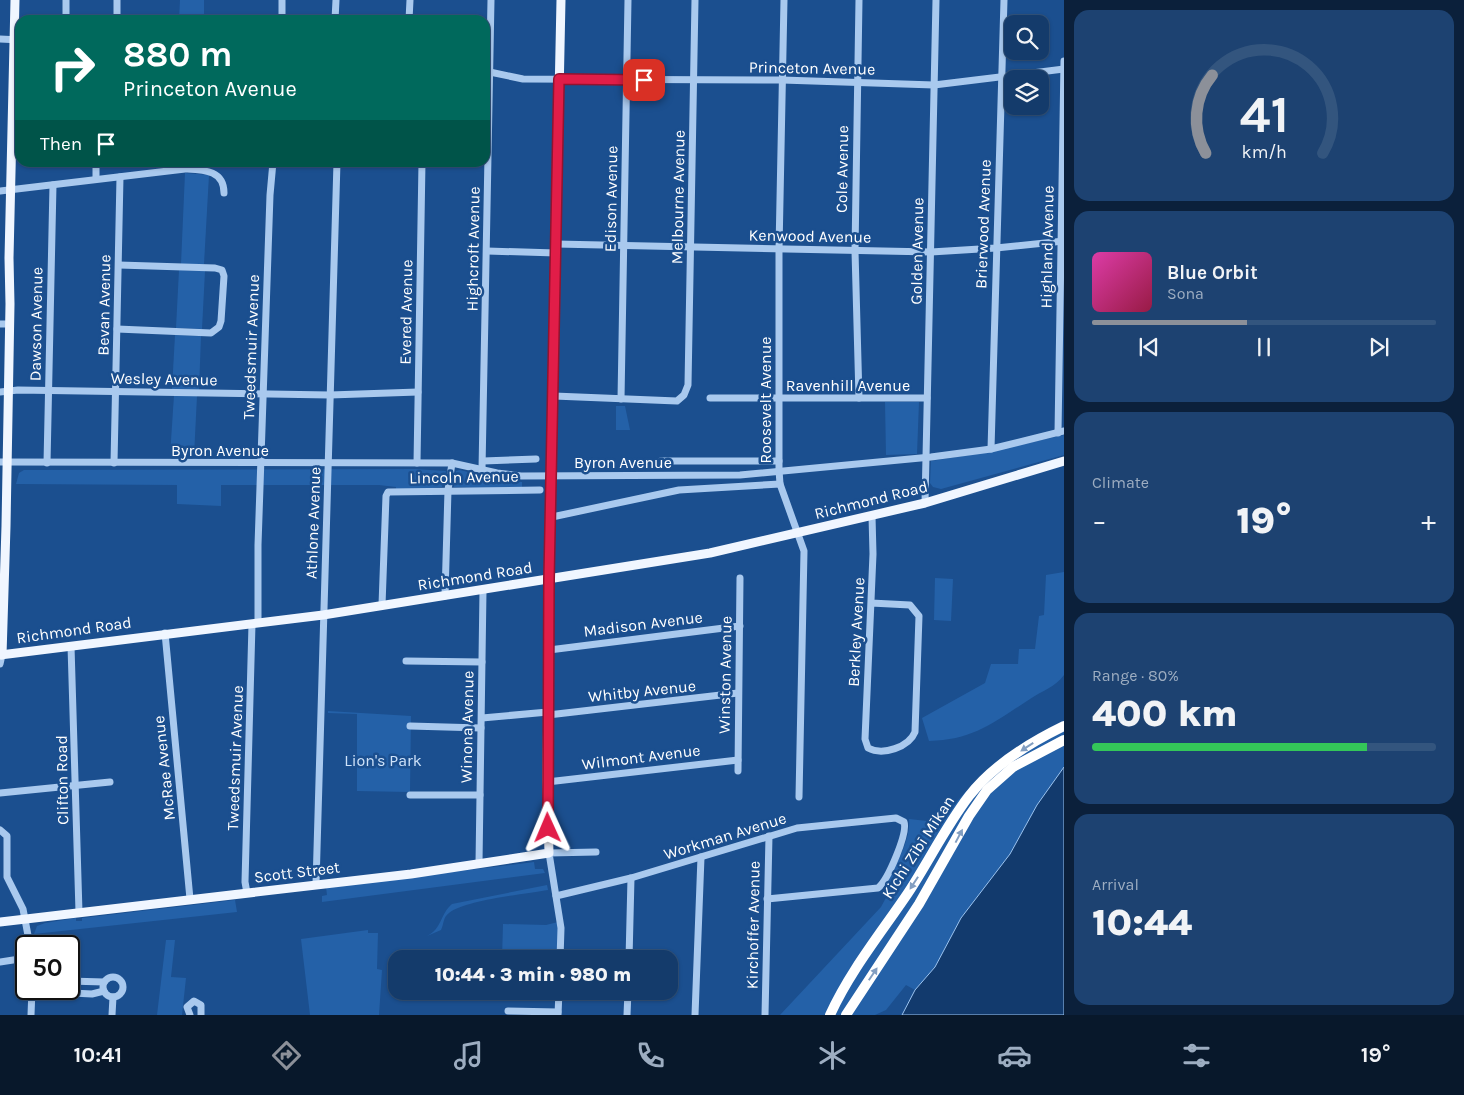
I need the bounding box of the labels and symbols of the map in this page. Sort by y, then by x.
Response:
street label: Princeton Avenue [749,57,875,79]
pin [623,59,665,101]
street label: Cole Avenue [832,125,852,213]
street label: Melbourne Avenue [667,130,689,264]
street label: Edison Avenue [601,146,621,252]
street label: Brierwood Avenue [971,159,995,289]
street label: Highland Avenue [1036,185,1058,309]
street label: Highcroft Avenue [462,186,484,312]
street label: Golden Avenue [907,197,927,305]
street label: Kenwood Avenue [749,225,871,247]
street label: Bevan Avenue [94,254,114,356]
street label: Evered Avenue [396,259,416,365]
street label: Dawson Avenue [26,267,46,381]
street label: Tweedsmuir Avenue [239,274,263,420]
street label: Roosevelt Avenue [756,336,775,464]
street label: Wesley Avenue [110,369,218,389]
street label: Ravenhill Avenue [786,376,910,395]
street label: Byron Avenue [171,441,269,460]
street label: Byron Avenue [574,453,672,472]
street label: Athlone Avenue [302,466,324,580]
street label: Lincoln Avenue [409,467,519,487]
street label: Richmond Road [812,477,930,523]
street label: Richmond Road [416,558,534,594]
street label: Berkley Avenue [844,577,868,687]
street label: Madison Avenue [582,607,704,641]
street label: Richmond Road [15,613,133,647]
street label: Winston Avenue [714,616,736,734]
street label: Winona Avenue [457,671,477,783]
street label: Whitby Avenue [587,676,697,706]
street label: Tweedsmuir Avenue [223,685,247,831]
street label: McRae Avenue [149,715,179,821]
street label: Clifton Road [52,735,72,825]
street label: Wilmont Avenue [581,740,701,774]
one-way arrow [1020,742,1033,751]
park label: Lion's Park [344,751,422,770]
street label: Kichi Zībī Mīkan [878,792,958,902]
position arrow [521,801,573,853]
street label: Workman Avenue [661,808,789,864]
one-way arrow [954,829,963,843]
street label: Scott Street [253,857,341,887]
street label: Kirchoffer Avenue [742,861,764,989]
one-way arrow [910,876,919,889]
speed limit sign: 50 [15,935,80,1000]
one-way arrow [868,967,878,981]

